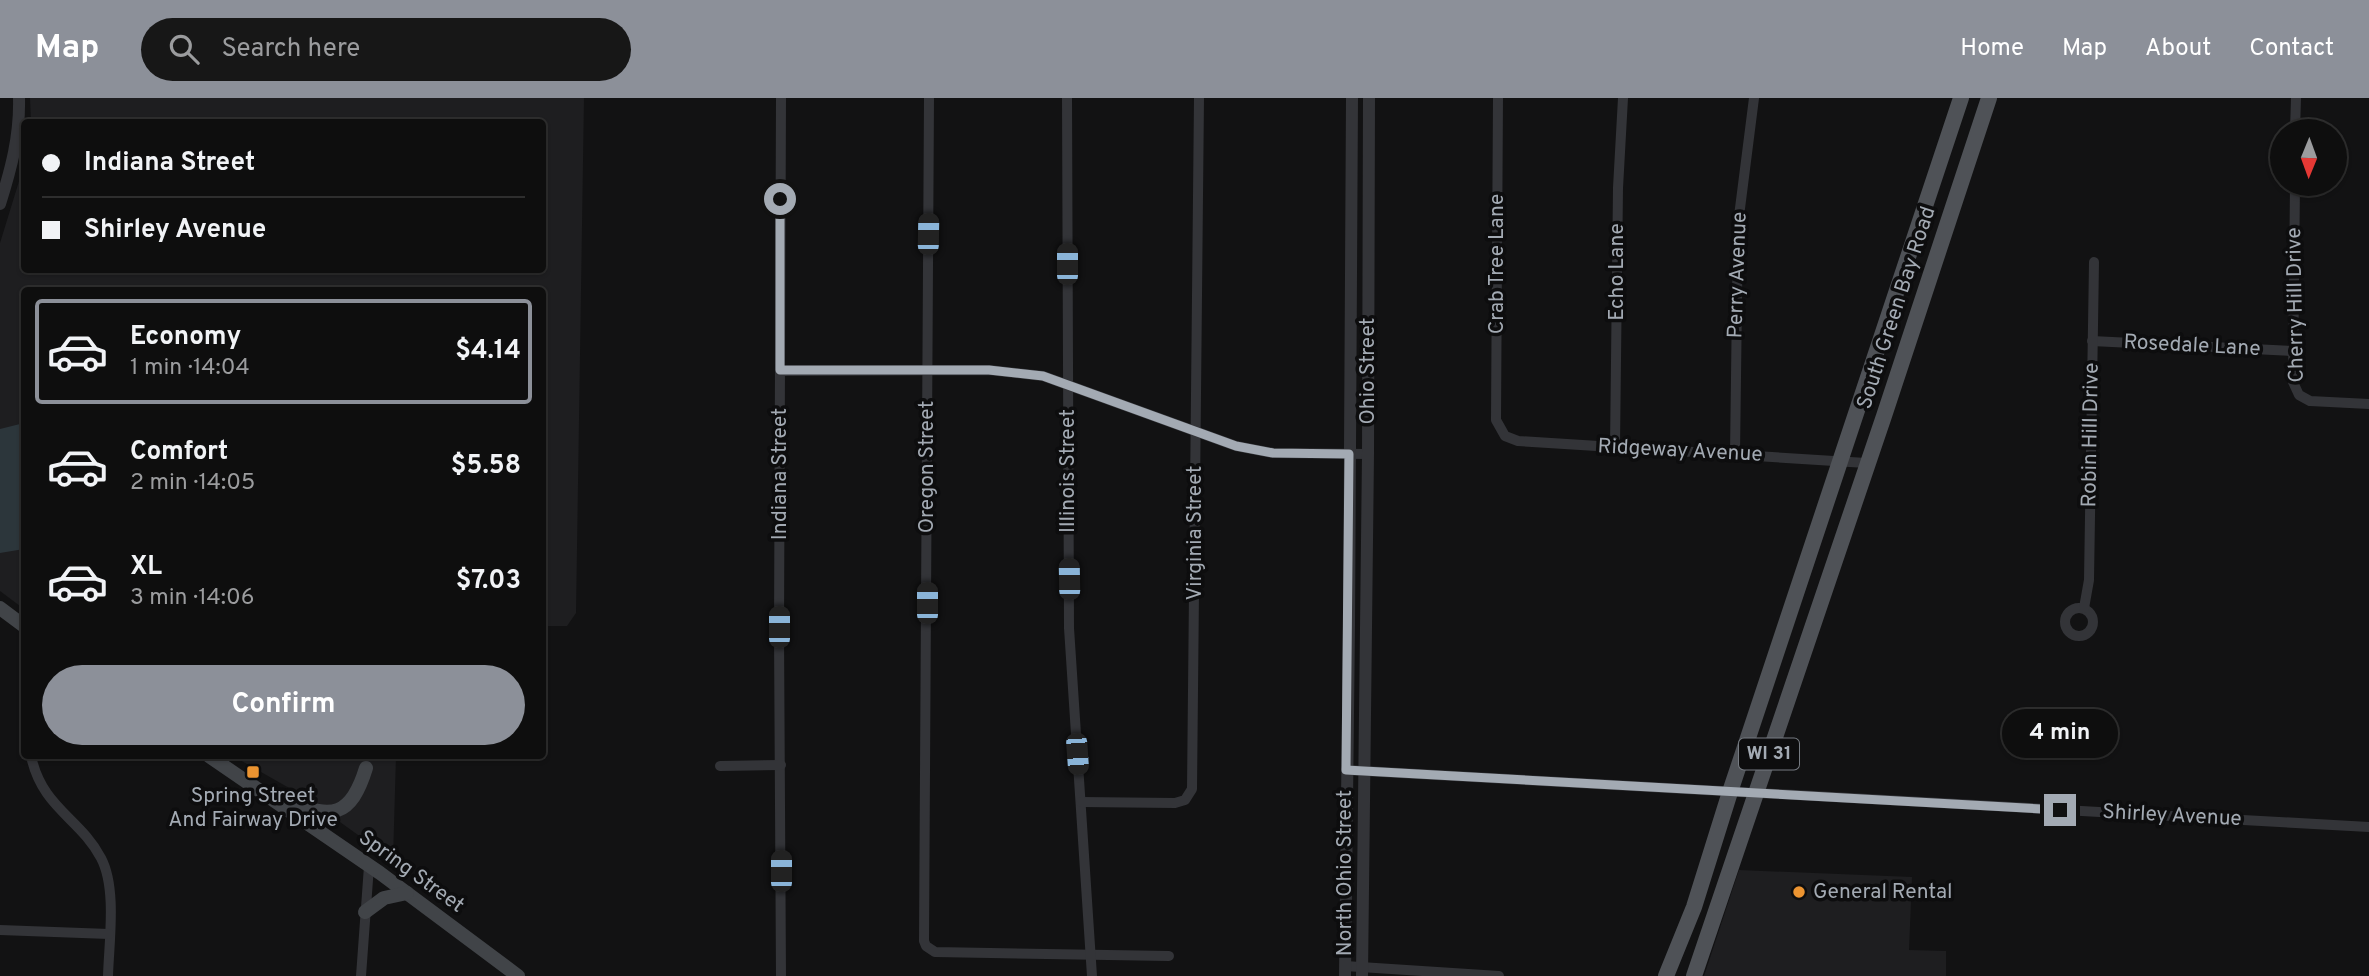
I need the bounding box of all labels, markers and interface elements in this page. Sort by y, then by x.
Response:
search box [141,18,631,81]
text: Map [35,28,99,70]
icon: search [165,30,203,68]
text: Search here [221,33,360,66]
text: Home [1960,34,2024,64]
text: Map [2062,34,2107,64]
text: About [2145,34,2211,64]
text: Contact [2249,34,2334,64]
north arrow [2270,119,2347,196]
map controls [2270,119,2347,196]
text: Indiana Street [84,147,255,180]
route start [764,183,796,215]
street label: Crab Tree Lane [1484,194,1511,334]
street label: South Green Bay Road [1851,203,1943,413]
street label: Perry Avenue [1722,211,1754,339]
car [918,213,939,255]
text: Shirley Avenue [84,214,266,247]
street label: Echo Lane [1604,223,1631,321]
street label: Cherry Hill Drive [2281,227,2311,383]
car [1057,243,1078,285]
street label: Ohio Street [1355,318,1382,424]
icon: car [46,320,109,383]
text: Economy [130,321,241,354]
street label: Rosedale Lane [2123,329,2261,363]
text: $4.14 [455,335,521,368]
text: 1 min · 14:04 [130,354,250,383]
street label: Robin Hill Drive [2076,362,2106,508]
street label: Oregon Street [914,401,941,533]
street label: Indiana Street [767,408,794,540]
street label: Illinois Street [1055,409,1082,533]
street label: Ridgeway Avenue [1597,433,1763,469]
icon: car [46,435,109,498]
text: Comfort [130,436,228,469]
text: $5.58 [451,450,521,483]
street label: Virginia Street [1182,466,1209,600]
text: 2 min · 14:05 [130,469,255,498]
icon: car [46,550,109,613]
text: XL [130,551,162,584]
car [1059,558,1080,600]
text: $7.03 [456,565,521,598]
car [917,582,938,624]
text: 3 min · 14:06 [130,584,254,613]
car [769,606,790,648]
button: Confirm [42,665,525,745]
callout: 4 min [2002,708,2118,758]
text: 4 min [2030,719,2090,748]
car [1066,732,1089,776]
road number: WI 31 [1739,738,1799,769]
marker: Spring Street And Fairway Drive [245,764,261,780]
place label: Spring Street And Fairway Drive [168,783,338,834]
street label: North Ohio Street [1332,790,1359,956]
route end [2044,794,2076,826]
street label: Shirley Avenue [2102,799,2242,833]
street label: Spring Street [353,825,469,919]
car [771,850,792,892]
place label: General Rental [1813,879,1953,906]
marker: General Rental [1791,884,1807,900]

